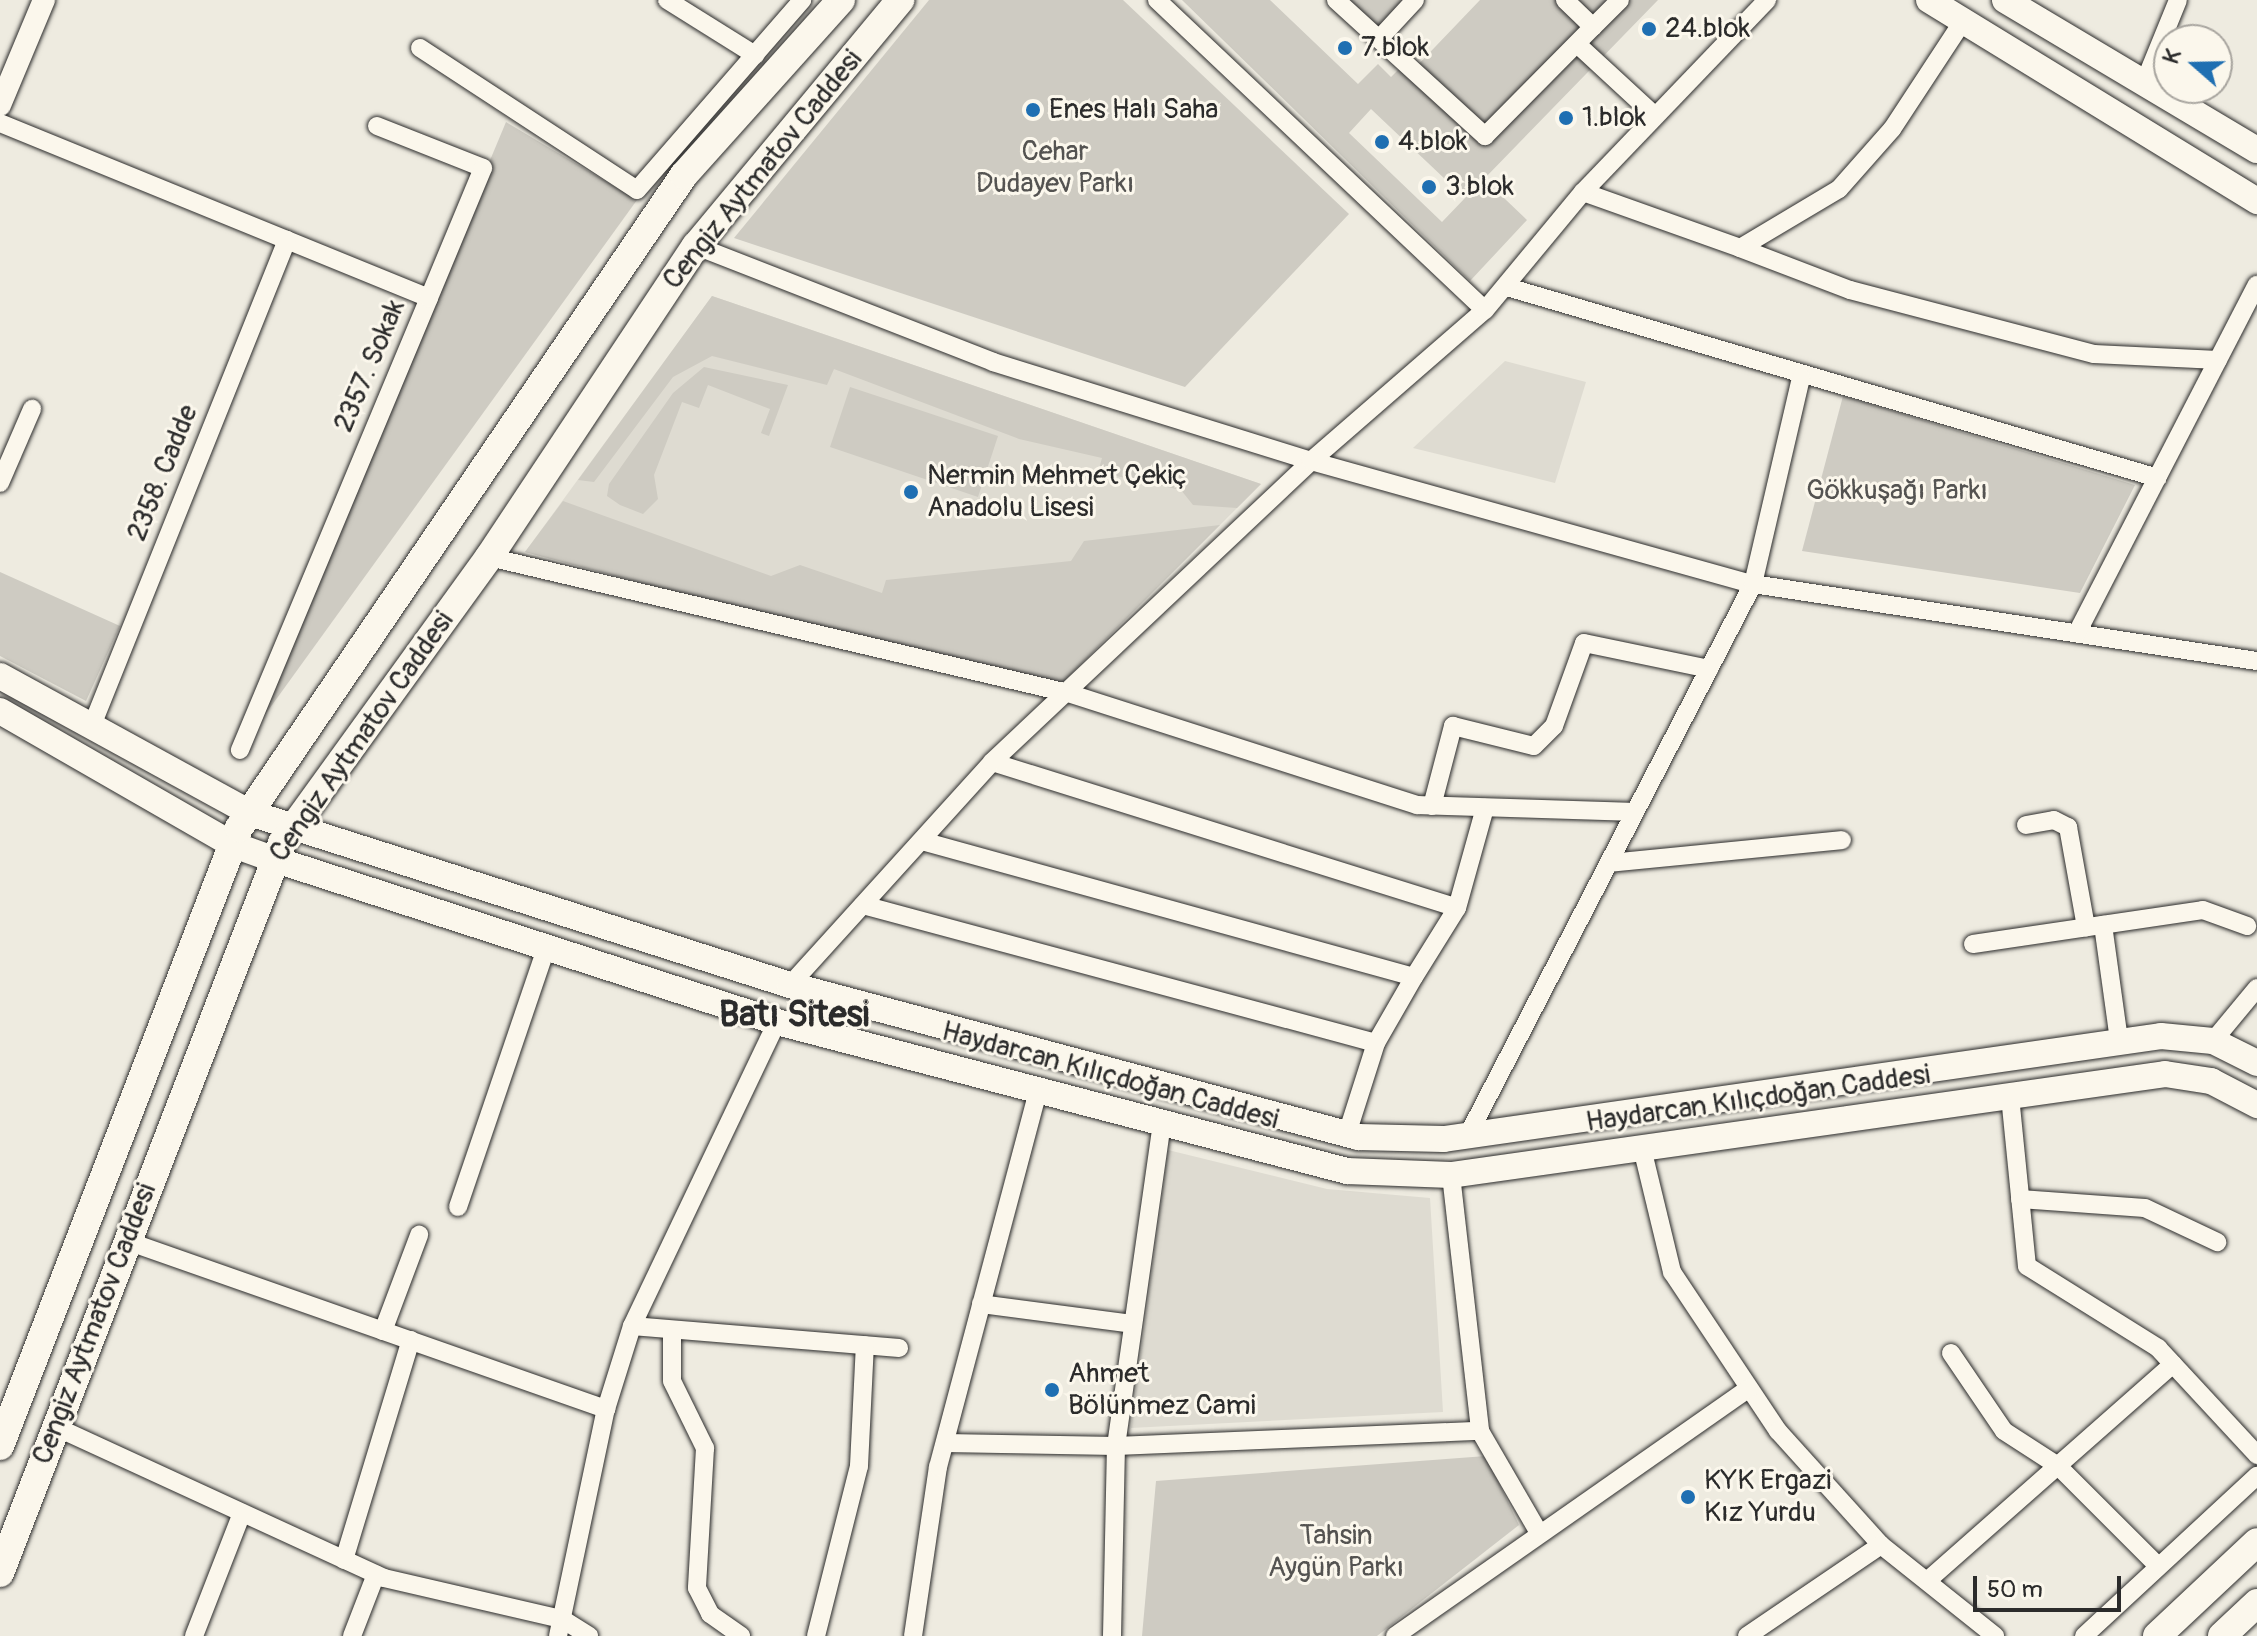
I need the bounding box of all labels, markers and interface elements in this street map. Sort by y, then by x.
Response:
place label: 24.blok [1665,12,1750,46]
marker: 24.blok [1640,20,1658,38]
north arrow [2153,24,2233,104]
place label: 7.blok [1361,31,1429,65]
marker: 7.blok [1336,39,1354,57]
street label: Cengiz Aytmatov Caddesi [656,44,870,296]
text: K [2157,45,2188,68]
place label: Enes Halı Saha [1049,93,1218,127]
marker: Enes Halı Saha [1024,101,1042,119]
place label: 1.blok [1582,101,1646,135]
marker: 1.blok [1557,109,1575,127]
place label: 4.blok [1398,125,1467,159]
marker: 4.blok [1373,133,1391,151]
park label: Cehar Dudayev Parkı [976,135,1134,201]
place label: 3.blok [1445,170,1514,204]
marker: 3.blok [1420,178,1438,196]
street label: 2357. Sokak [327,295,413,437]
street label: 2358. Cadde [120,400,206,546]
place label: Nermin Mehmet Çekiç Anadolu Lisesi [927,459,1187,525]
park label: Gökkuşağı Parkı [1806,474,1988,508]
marker: Nermin Mehmet Çekiç Anadolu Lisesi [902,483,920,501]
street label: Cengiz Aytmatov Caddesi [263,605,461,869]
district label: Batı Sitesi [719,993,869,1037]
street label: Haydarcan Kılıçdoğan Caddesi [938,1015,1282,1137]
street label: Haydarcan Kılıçdoğan Caddesi [1584,1058,1932,1140]
street label: Cengiz Aytmatov Caddesi [26,1179,164,1469]
place label: Ahmet Bölünmez Cami [1068,1357,1256,1423]
marker: Ahmet Bölünmez Cami [1043,1381,1061,1399]
place label: KYK Ergazi Kız Yurdu [1704,1464,1831,1530]
marker: KYK Ergazi Kız Yurdu [1679,1488,1697,1506]
park label: Tahsin Aygün Parkı [1268,1519,1404,1585]
scale bar [1977,1560,2125,1610]
text: 50 m [1987,1575,2043,1604]

